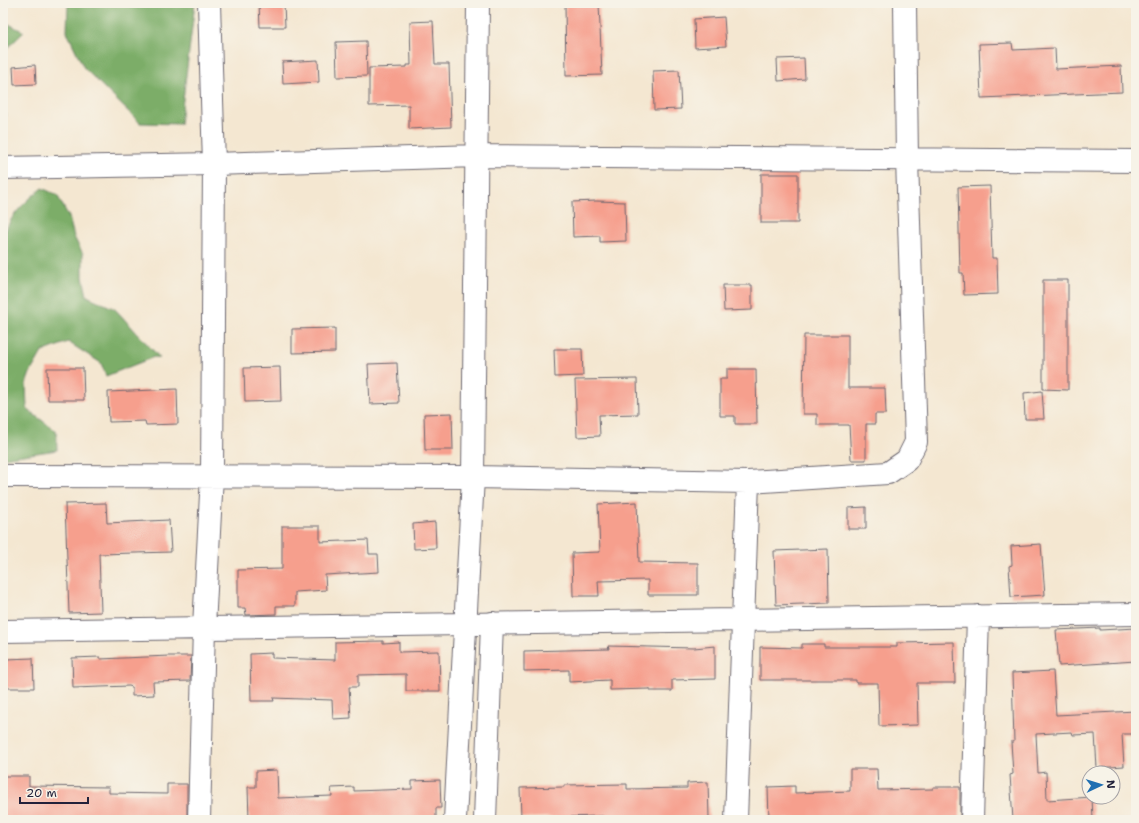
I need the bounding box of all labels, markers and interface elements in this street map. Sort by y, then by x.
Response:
north arrow [1081,765,1121,805]
scale bar [20,779,88,805]
text: N [1103,779,1118,789]
text: 20 m [26,785,57,801]

